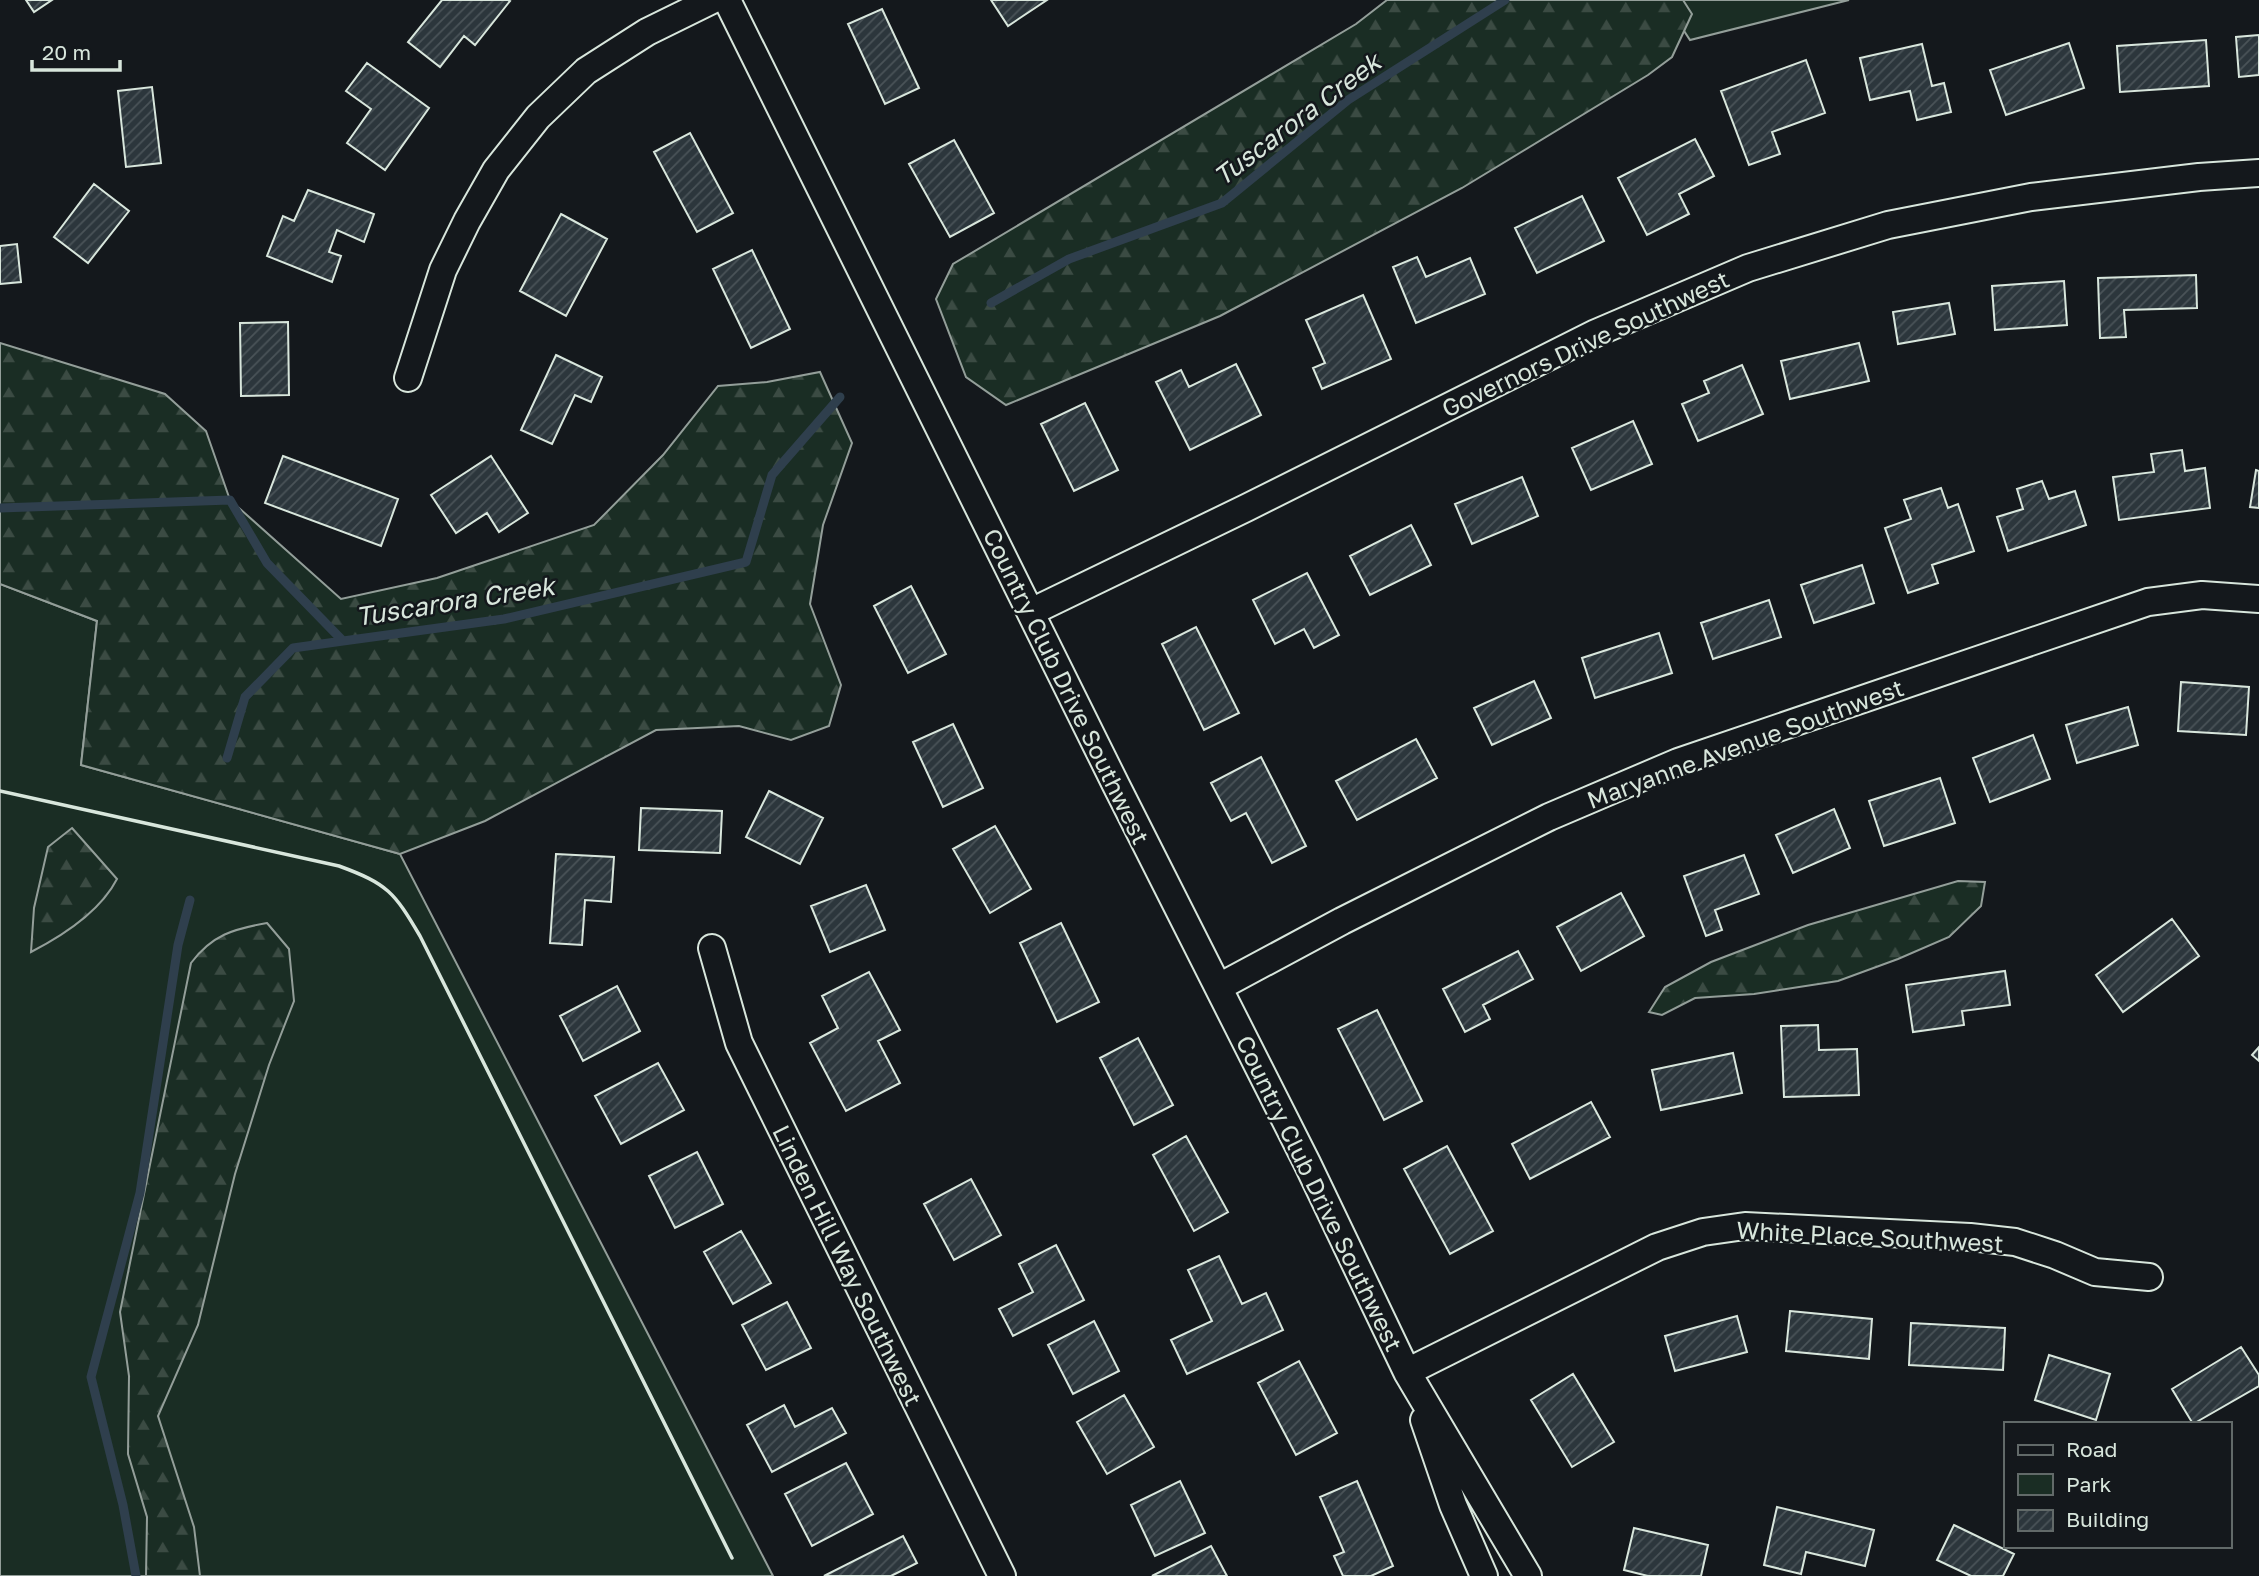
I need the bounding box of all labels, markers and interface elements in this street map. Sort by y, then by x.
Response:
scale bar [32,28,119,72]
text: 20 m [42,39,91,65]
water label: Tuscarora Creek [1207,45,1388,192]
street label: Governors Drive Southwest [1437,264,1733,422]
street label: Country Club Drive Southwest [978,523,1156,849]
water label: Tuscarora Creek [353,570,559,632]
street label: Maryanne Avenue Southwest [1583,672,1907,814]
street label: Country Club Drive Southwest [1231,1030,1409,1356]
street label: Linden Hill Way Southwest [767,1120,929,1410]
street label: White Place Southwest [1736,1215,2004,1257]
legend [2004,1422,2231,1548]
text: Road [2066,1436,2117,1462]
text: Park [2066,1471,2112,1497]
text: Building [2066,1506,2149,1532]

